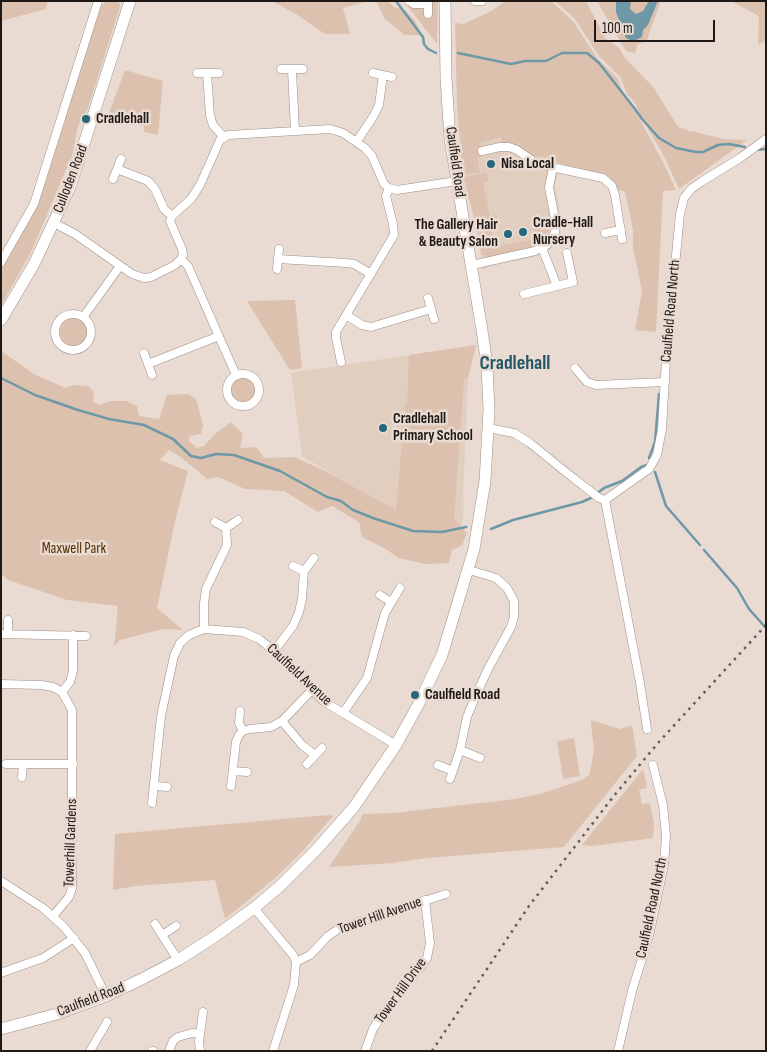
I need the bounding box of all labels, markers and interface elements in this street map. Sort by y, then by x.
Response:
scale bar [597,10,718,42]
text: 100 m [602,19,633,38]
place label: Cradlehall [96,110,149,128]
marker: Cradlehall [80,113,92,125]
street label: Caulfield Road [441,126,469,198]
street label: Culloden Road [50,142,92,216]
place label: Nisa Local [501,155,554,173]
marker: Nisa Local [485,158,497,170]
place label: Cradle-Hall Nursery [533,214,593,249]
place label: The Gallery Hair & Beauty Salon [415,216,498,251]
marker: Cradle-Hall Nursery [517,226,529,238]
marker: The Gallery Hair & Beauty Salon [502,228,514,240]
street label: Caulfield Road North [658,259,684,363]
district label: Cradlehall [480,352,550,376]
place label: Cradlehall Primary School [393,410,473,445]
marker: Cradlehall Primary School [377,422,389,434]
park label: Maxwell Park [42,540,106,558]
street label: Caulfield Avenue [263,640,335,710]
place label: Caulfield Road [425,686,500,704]
marker: Caulfield Road [409,689,421,701]
street label: Towerhill Gardens [60,798,82,888]
street label: Caulfield Road North [633,856,671,960]
street label: Tower Hill Avenue [336,893,424,939]
street label: Tower Hill Drive [371,955,431,1027]
street label: Caulfield Road [55,979,127,1021]

